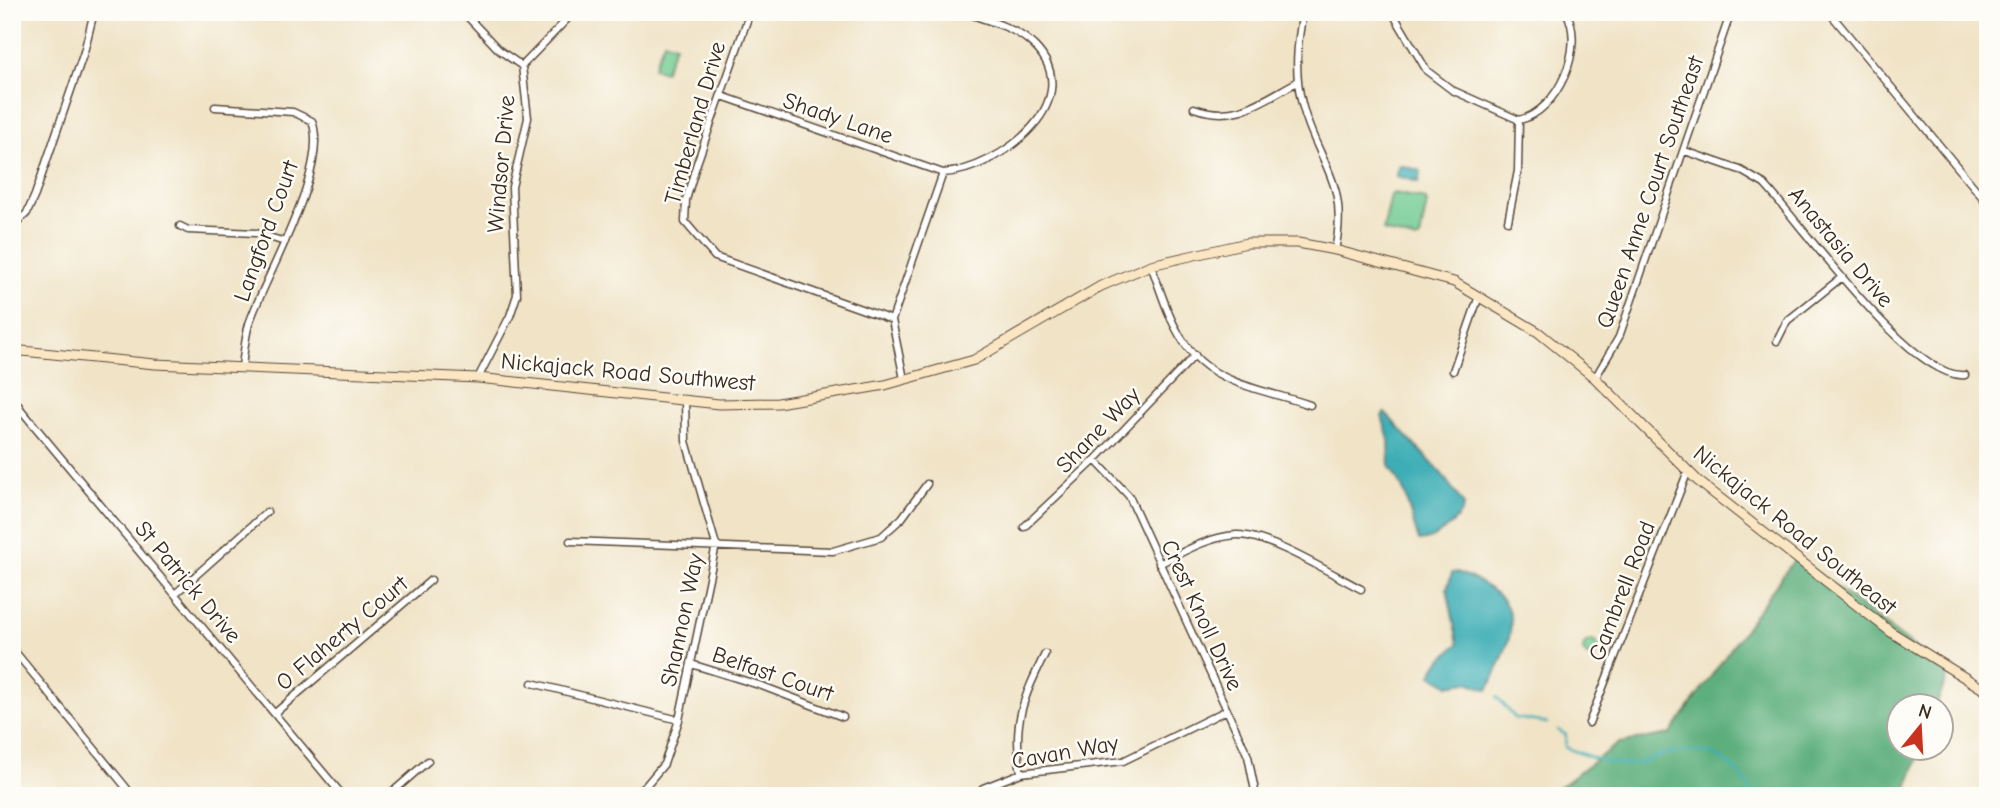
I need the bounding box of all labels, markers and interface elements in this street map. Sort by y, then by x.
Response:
street label: Timberland Drive [659,38,731,208]
street label: Queen Anne Court Southeast [1591,51,1710,332]
street label: Shady Lane [780,87,896,149]
street label: Windsor Drive [482,94,520,234]
street label: Langford Court [228,155,305,305]
street label: Anastasia Drive [1783,181,1899,313]
street label: Nickajack Road Southwest [500,347,758,397]
street label: Shane Way [1050,381,1146,479]
street label: Nickajack Road Southeast [1688,440,1903,621]
street label: St Patrick Drive [129,515,247,649]
street label: Gambrell Road [1583,517,1661,665]
street label: Crest Knoll Drive [1155,535,1249,695]
street label: Shannon Way [655,550,709,689]
street label: O Flaherty Court [271,569,415,696]
street label: Belfast Court [709,641,838,708]
north arrow [1884,692,1954,762]
text: N [1916,699,1934,724]
street label: Cavan Way [1009,729,1121,775]

